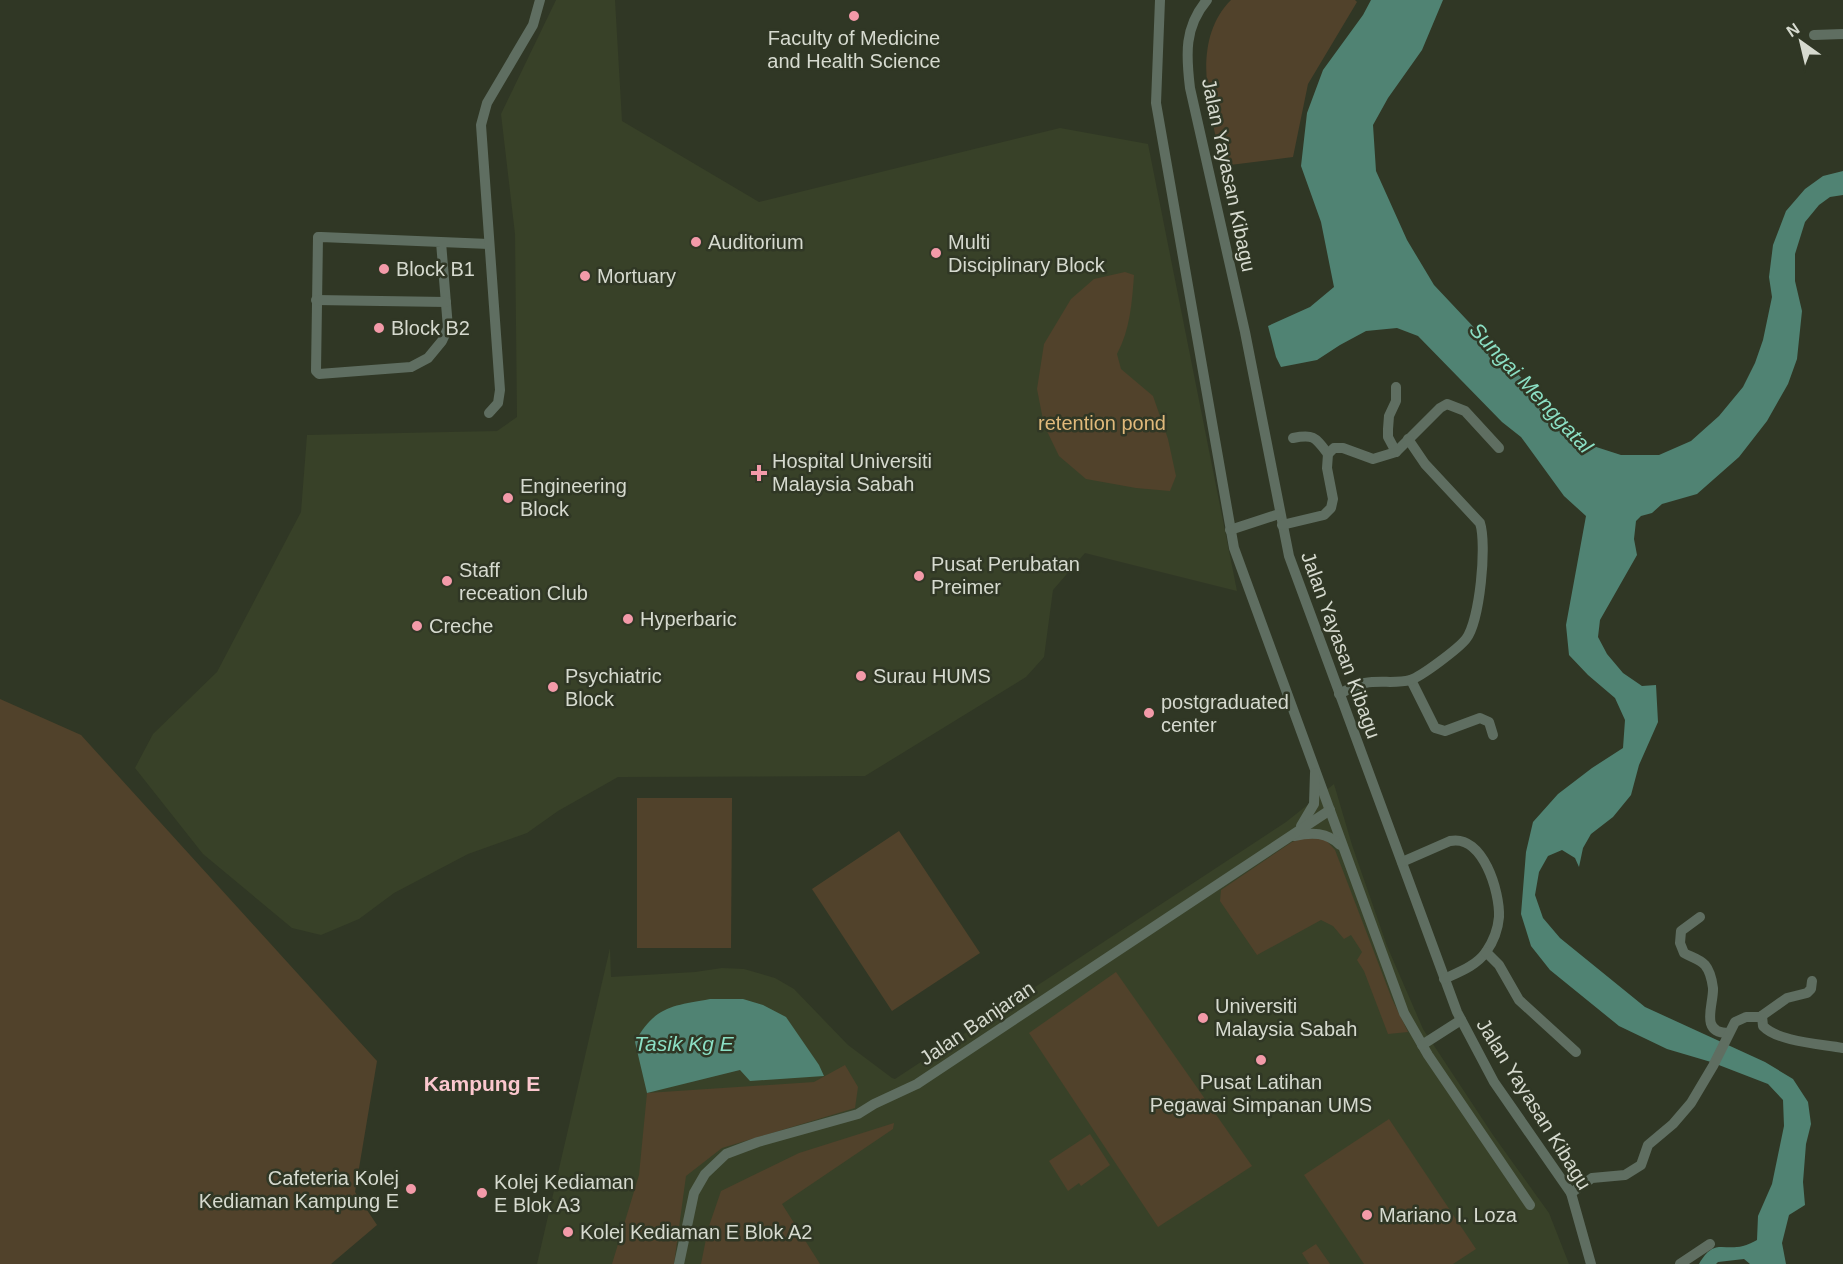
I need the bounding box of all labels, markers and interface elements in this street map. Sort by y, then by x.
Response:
marker: Faculty of Medicine and Health Science [847,9,861,23]
north arrow [1771,12,1831,72]
text: N [1783,20,1802,40]
place label: Faculty of Medicine and Health Science [767,27,941,72]
street label: Jalan Yayasan Kibagu [1198,76,1260,274]
place label: Auditorium [708,231,804,253]
place label: Multi Disciplinary Block [948,231,1106,276]
marker: Auditorium [689,235,703,249]
marker: Multi Disciplinary Block [929,246,943,260]
place label: Block B1 [396,258,475,280]
marker: Block B1 [377,262,391,276]
place label: Mortuary [597,265,676,287]
marker: Mortuary [578,269,592,283]
place label: Block B2 [391,317,470,339]
water label: Sungai Menggatal [1465,318,1598,458]
marker: Block B2 [372,321,386,335]
park label: retention pond [1038,412,1166,434]
place label: Hospital Universiti Malaysia Sabah [772,450,932,495]
marker: Hospital Universiti Malaysia Sabah [750,464,768,482]
place label: Engineering Block [520,475,627,520]
marker: Engineering Block [501,491,515,505]
street label: Jalan Yayasan Kibagu [1297,549,1385,741]
place label: Pusat Perubatan Preimer [931,553,1080,598]
place label: Staff receation Club [459,559,588,604]
marker: Pusat Perubatan Preimer [912,569,926,583]
marker: Staff receation Club [440,574,454,588]
place label: Hyperbaric [640,608,737,630]
marker: Hyperbaric [621,612,635,626]
place label: Creche [429,615,493,637]
marker: Creche [410,619,424,633]
place label: Psychiatric Block [565,665,662,710]
place label: Surau HUMS [873,665,991,687]
marker: Surau HUMS [854,669,868,683]
marker: Psychiatric Block [546,680,560,694]
place label: postgraduated center [1161,691,1289,736]
marker: postgraduated center [1142,706,1156,720]
street label: Jalan Banjaran [916,977,1038,1069]
place label: Universiti Malaysia Sabah [1215,995,1357,1040]
marker: Universiti Malaysia Sabah [1196,1011,1210,1025]
street label: Jalan Yayasan Kibagu [1472,1015,1596,1193]
water label: Tasik Kg E [634,1032,735,1055]
marker: Pusat Latihan Pegawai Simpanan UMS [1254,1053,1268,1067]
place label: Pusat Latihan Pegawai Simpanan UMS [1150,1071,1372,1116]
district label: Kampung E [424,1072,540,1095]
place label: Cafeteria Kolej Kediaman Kampung E [199,1167,399,1212]
place label: Kolej Kediaman E Blok A3 [494,1171,634,1216]
marker: Cafeteria Kolej Kediaman Kampung E [404,1182,418,1196]
marker: Kolej Kediaman E Blok A3 [475,1186,489,1200]
place label: Mariano I. Loza [1379,1204,1518,1226]
marker: Mariano I. Loza [1360,1208,1374,1222]
place label: Kolej Kediaman E Blok A2 [580,1221,812,1243]
marker: Kolej Kediaman E Blok A2 [561,1225,575,1239]

